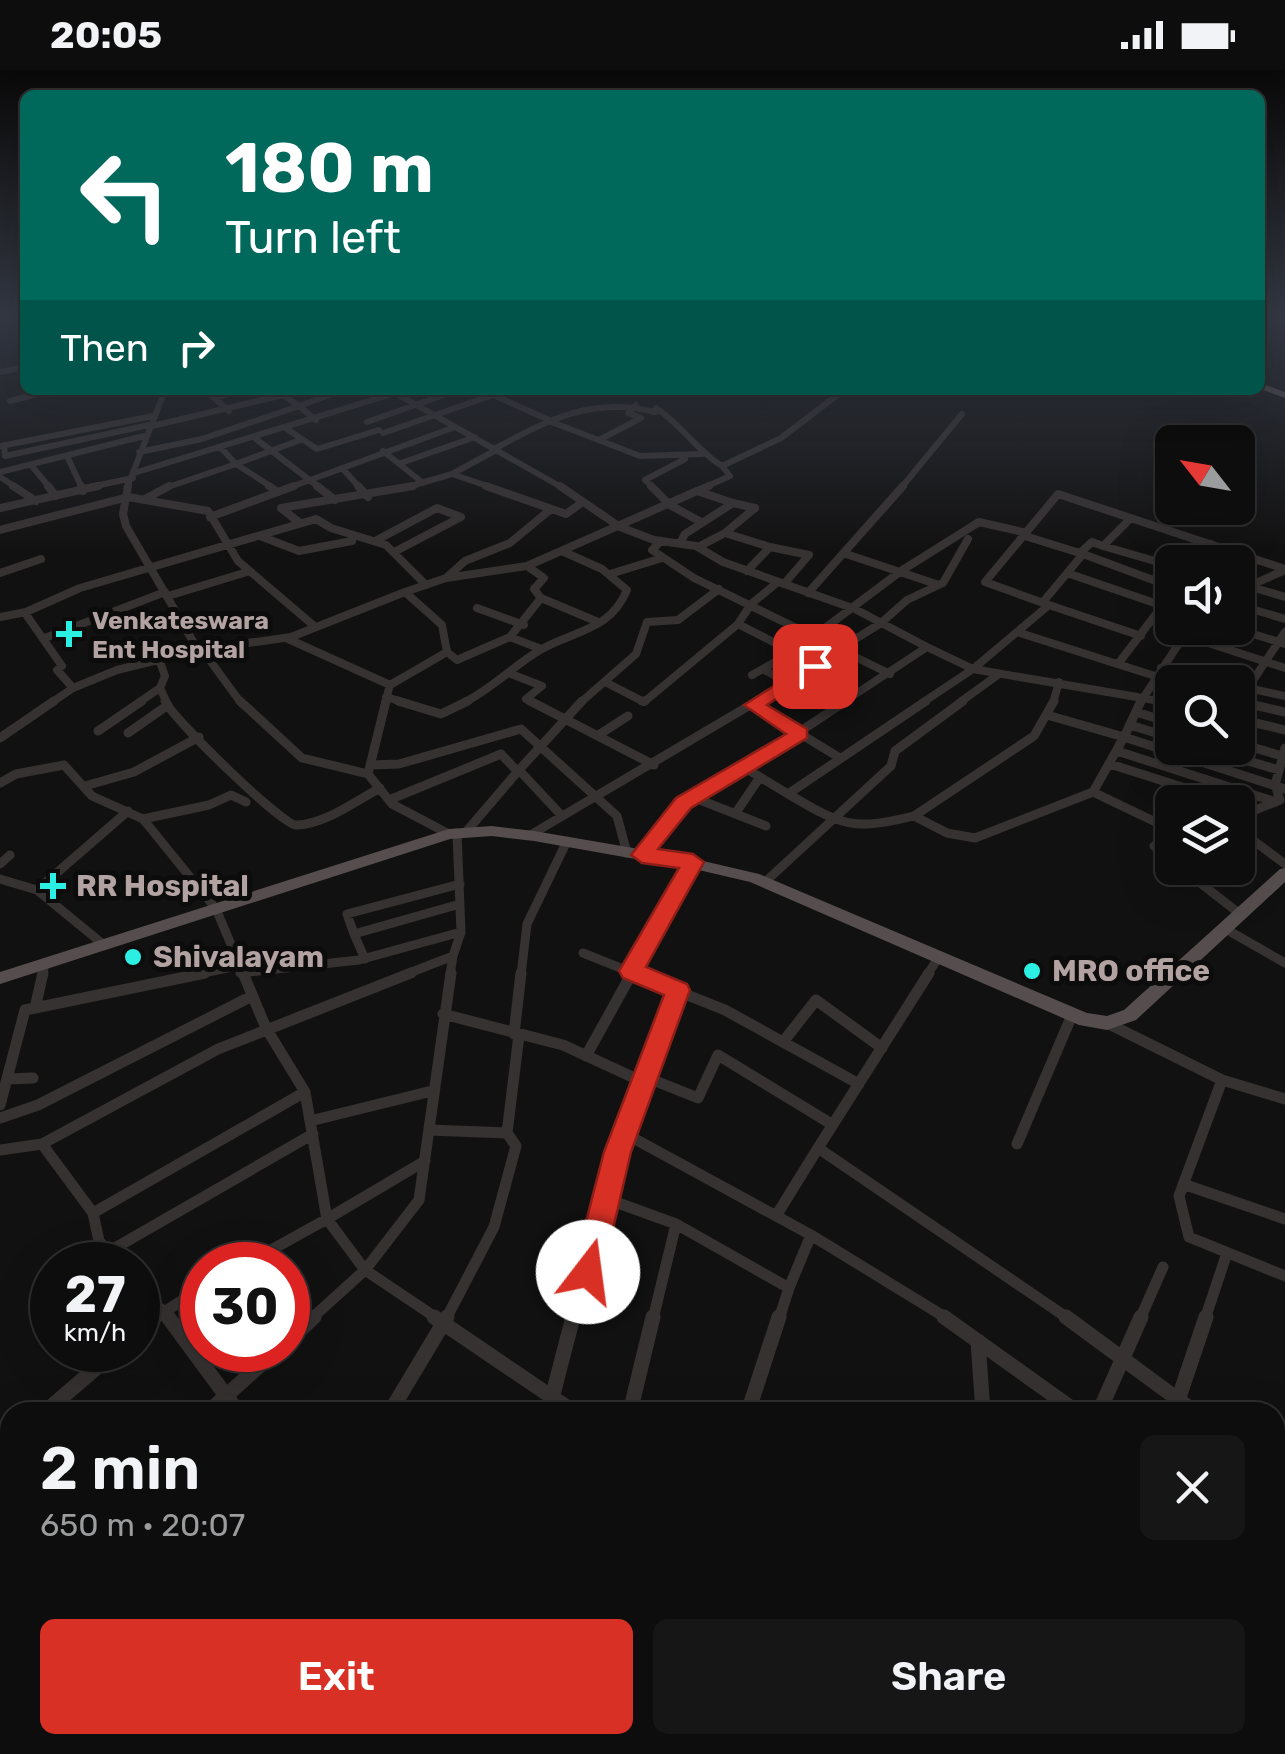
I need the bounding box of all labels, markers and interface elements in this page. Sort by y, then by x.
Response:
text: 20:05 [50,12,162,58]
text: 180 m [225,127,434,210]
icon: left [60,130,190,260]
text: Turn left [225,211,401,264]
icon: right [169,320,224,375]
text: Then [60,325,149,371]
north arrow [1155,425,1255,525]
map controls [1155,425,1255,885]
button: sound [1155,545,1255,645]
place label: Venkateswara Ent Hospital [92,606,269,664]
marker: Venkateswara Ent Hospital [56,621,82,647]
pin [773,624,858,709]
icon: arrive [788,639,843,694]
button: search [1155,665,1255,765]
button: layers [1155,785,1255,885]
place label: RR Hospital [76,868,249,904]
marker: RR Hospital [40,873,66,899]
place label: Shivalayam [153,939,324,975]
marker: Shivalayam [122,946,144,968]
place label: MRO office [1052,953,1210,989]
marker: MRO office [1021,960,1043,982]
position arrow [536,1220,640,1324]
speed limit sign: 30 [180,1242,310,1372]
text: 27 [64,1265,126,1325]
text: km/h [64,1318,126,1347]
text: 2 min [40,1433,200,1504]
button: close [1140,1435,1245,1540]
text: 650 m · 20:07 [40,1506,245,1544]
button: Exit [40,1619,633,1734]
button: Share [653,1619,1245,1734]

